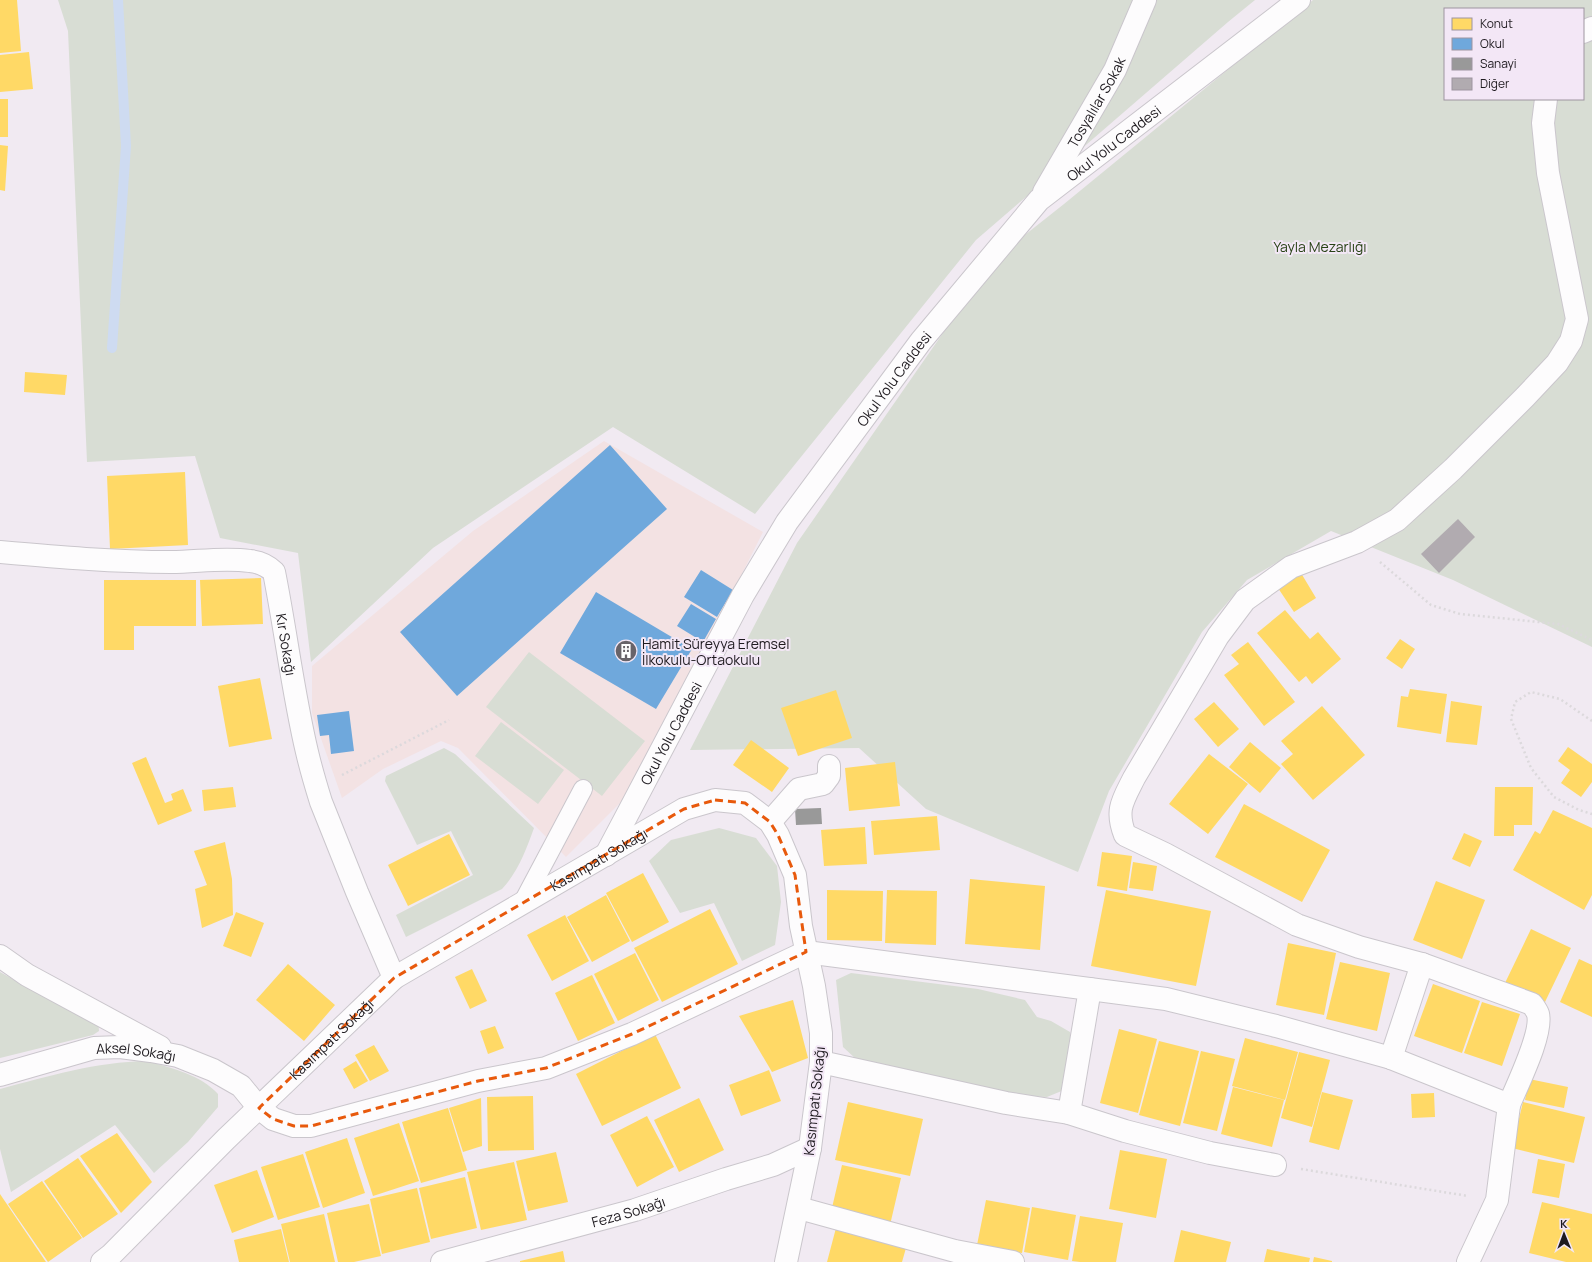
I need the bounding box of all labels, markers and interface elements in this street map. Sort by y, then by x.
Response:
legend [1444,8,1584,100]
text: Konut [1480,15,1513,32]
text: Okul [1480,35,1505,52]
street label: Tosyalılar Sokak [1063,53,1130,151]
text: Sanayi [1480,55,1517,72]
text: Diğer [1480,75,1510,92]
street label: Okul Yolu Caddesi [1062,100,1164,185]
park label: Yayla Mezarlığı [1273,237,1367,256]
street label: Okul Yolu Caddesi [852,327,935,430]
street label: Kır Sokağı [272,612,301,677]
place label: Hamit Süreyya Eremsel İlkokulu-Ortaokulu [642,634,789,669]
building icon: Hamit Süreyya Eremsel İlkokulu-Ortaokulu [613,638,639,664]
street label: Okul Yolu Caddesi [635,678,705,788]
street label: Kasımpatı Sokağı [546,823,651,895]
street label: Kasımpatı Sokağı [285,994,377,1083]
street label: Aksel Sokağı [96,1037,178,1065]
street label: Kasımpatı Sokağı [799,1046,829,1156]
street label: Feza Sokağı [589,1191,667,1231]
north arrow [1544,1214,1584,1254]
text: K [1560,1216,1568,1231]

